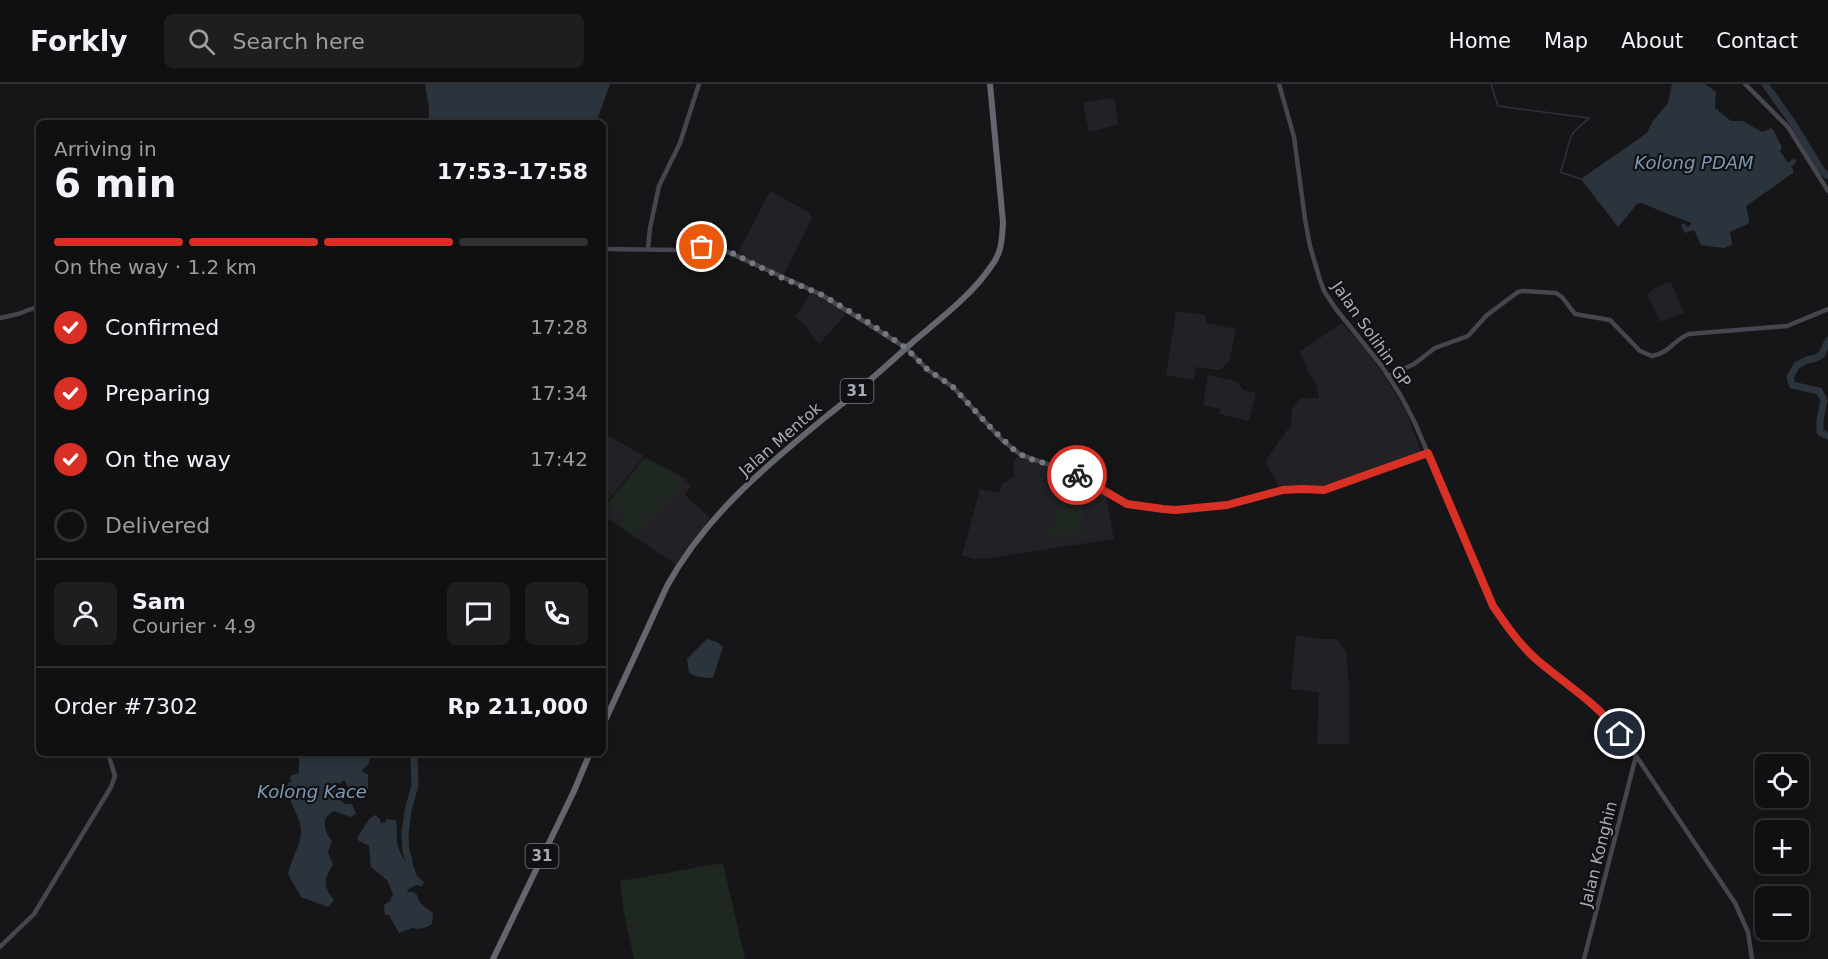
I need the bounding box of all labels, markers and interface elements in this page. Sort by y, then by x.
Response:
search box [164,14,584,68]
text: Forkly [30,25,128,58]
icon: search [185,25,218,58]
text: Search here [233,29,365,54]
text: Home [1449,29,1511,53]
text: Map [1544,29,1588,53]
text: About [1621,29,1683,53]
text: Contact [1716,29,1798,53]
text: Arriving in [54,137,157,161]
water label: Kolong PDAM [1634,152,1754,173]
text: 17:53–17:58 [437,159,588,184]
text: 6 min [54,161,176,206]
pin [676,221,727,272]
icon: bag [685,230,718,263]
text: On the way · 1.2 km [54,255,257,279]
street label: Jalan Solihin GP [1327,277,1415,391]
icon: check [54,311,87,344]
text: Confirmed [105,315,219,340]
text: 17:28 [530,315,588,339]
icon: check [54,377,87,410]
road number: 31 [840,379,874,403]
text: Preparing [105,381,211,406]
text: 17:34 [530,381,588,405]
street label: Jalan Mentok [734,398,826,481]
icon: check [54,443,87,476]
courier [1047,445,1107,505]
text: On the way [105,447,231,472]
text: 17:42 [530,447,588,471]
icon: bike [1061,459,1094,492]
text: Delivered [105,513,210,538]
button: person [54,582,117,645]
button: chat [447,582,510,645]
button: phone [525,582,588,645]
text: Sam [132,589,186,614]
text: Courier · 4.9 [132,614,256,638]
text: Order #7302 [54,694,198,719]
text: Rp 211,000 [447,694,588,719]
pin [1594,708,1645,759]
icon: home [1603,717,1636,750]
map controls [1755,754,1809,940]
button: locate [1755,754,1809,808]
water label: Kolong Kace [257,781,367,802]
street label: Jalan Konghin [1576,799,1621,910]
button: + [1755,820,1809,874]
road number: 31 [526,844,558,868]
button: − [1755,886,1809,940]

